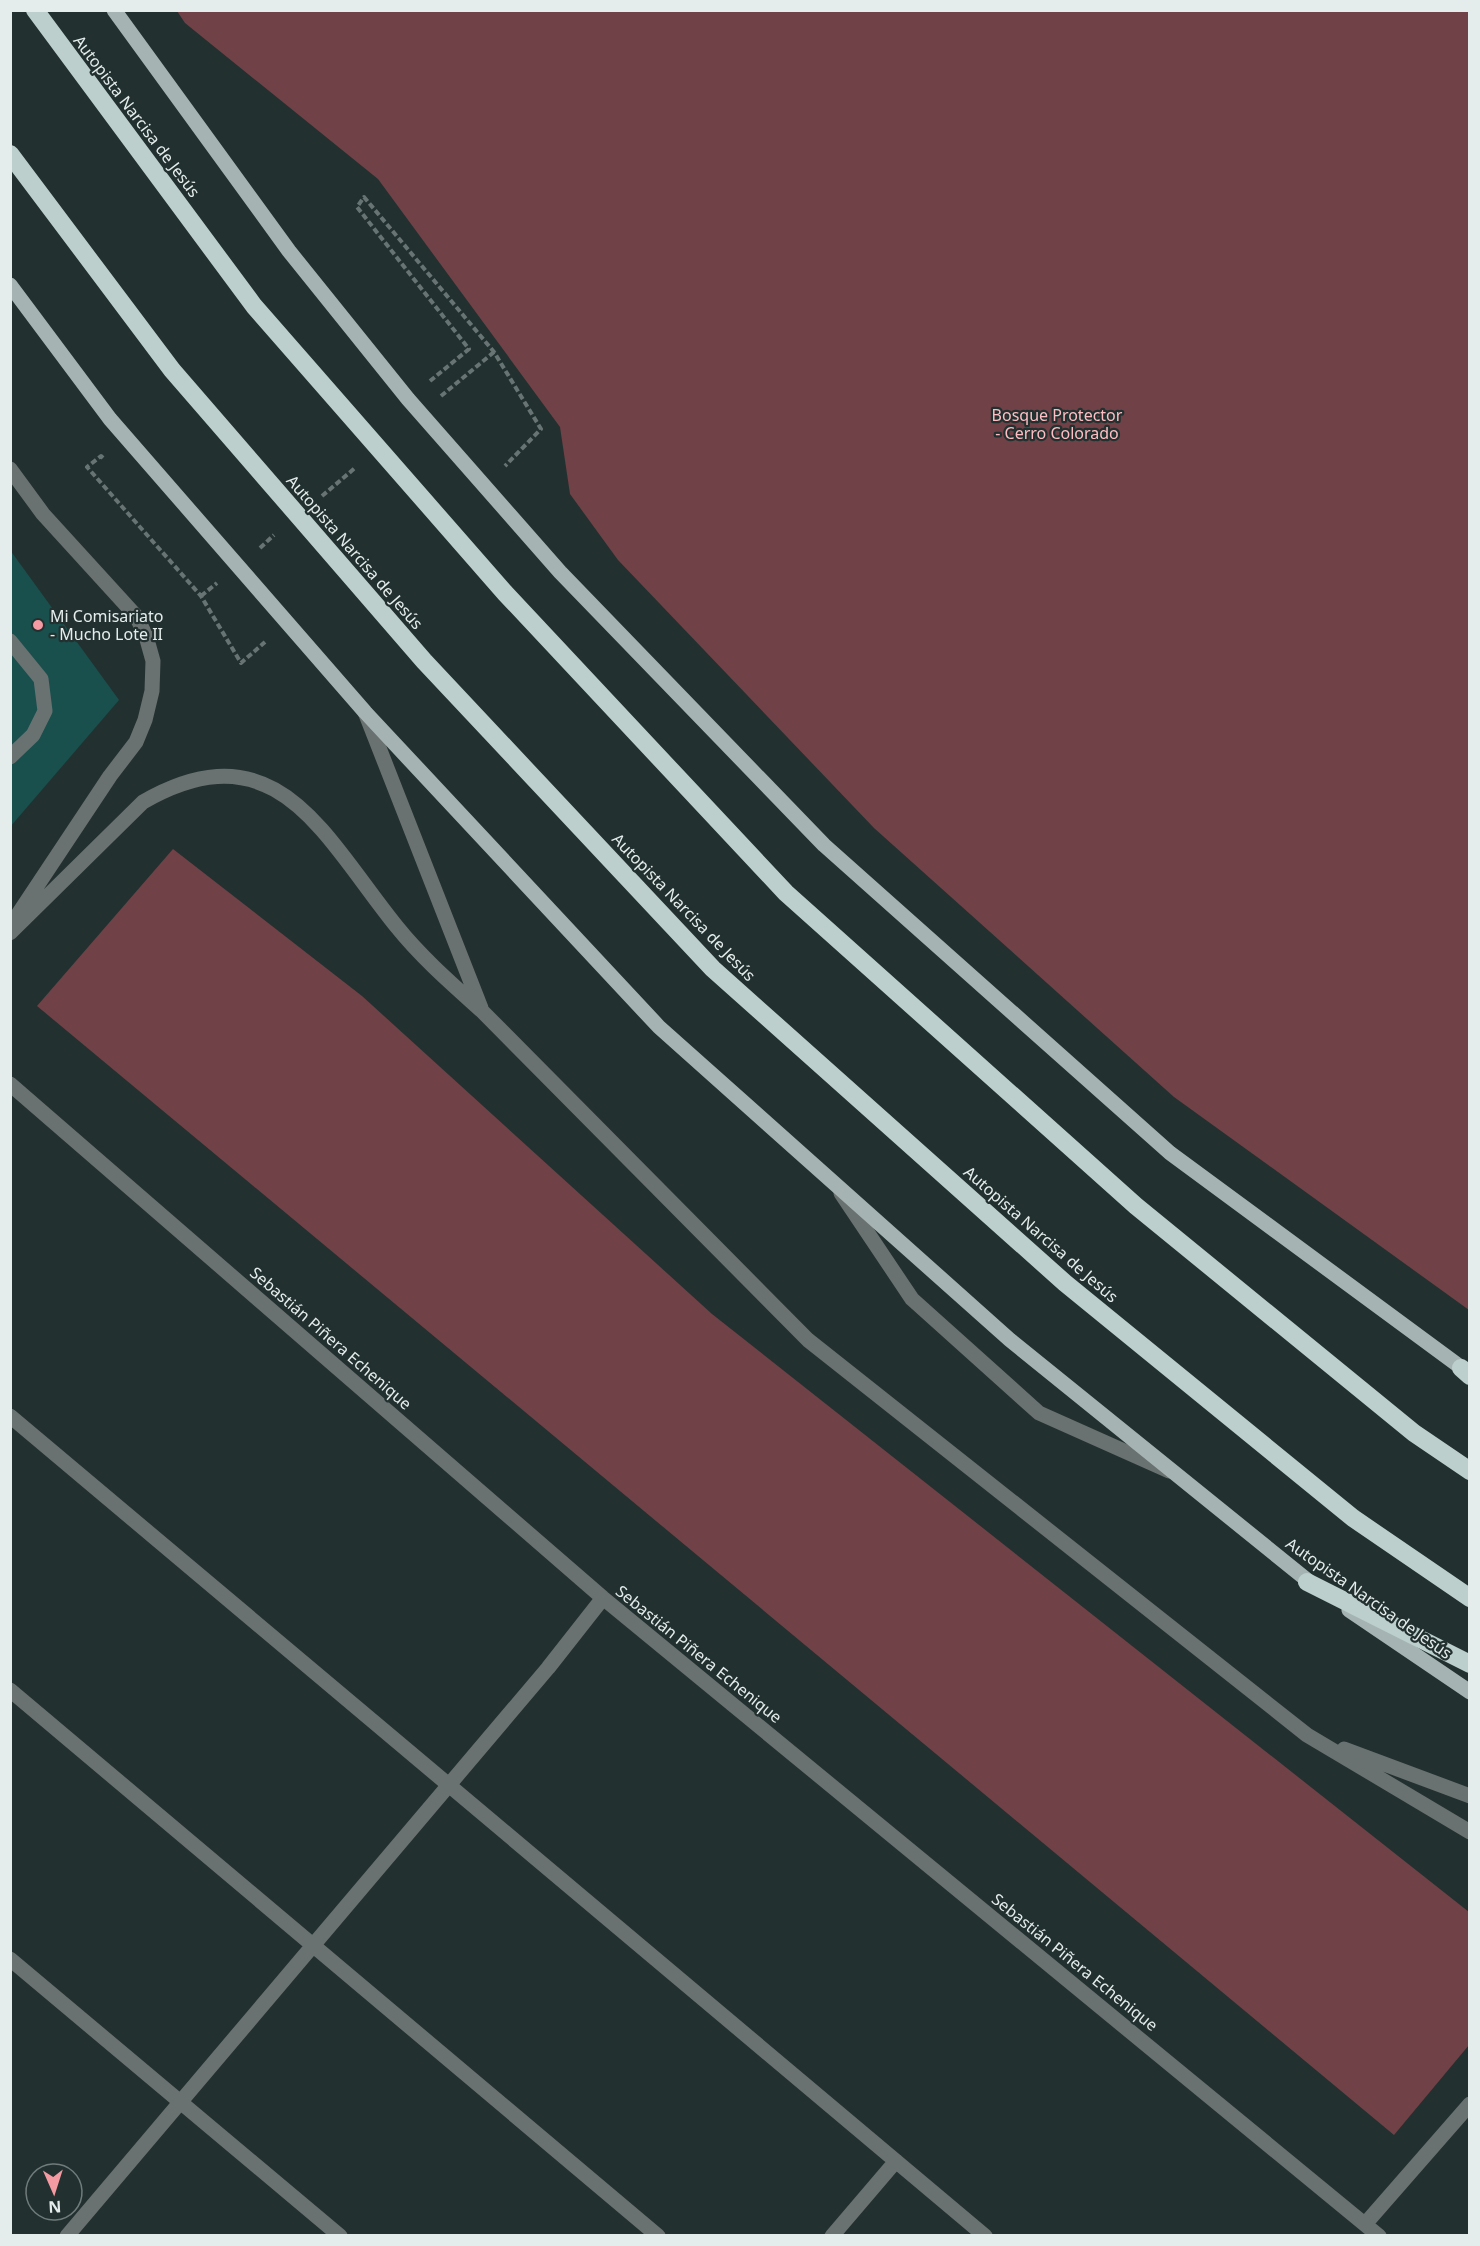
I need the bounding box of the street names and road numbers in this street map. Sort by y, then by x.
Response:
street label: Autopista Narcisa de Jesús [69,30,205,202]
street label: Autopista Narcisa de Jesús [282,470,428,634]
street label: Autopista Narcisa de Jesús [607,828,761,986]
street label: Autopista Narcisa de Jesús [959,1161,1123,1307]
street label: Sebastián Piñera Echenique [245,1262,417,1414]
street label: Autopista Narcisa de Jesús [1282,1532,1456,1664]
street label: Sebastián Piñera Echenique [611,1580,787,1728]
street label: Sebastián Piñera Echenique [987,1888,1163,2036]

